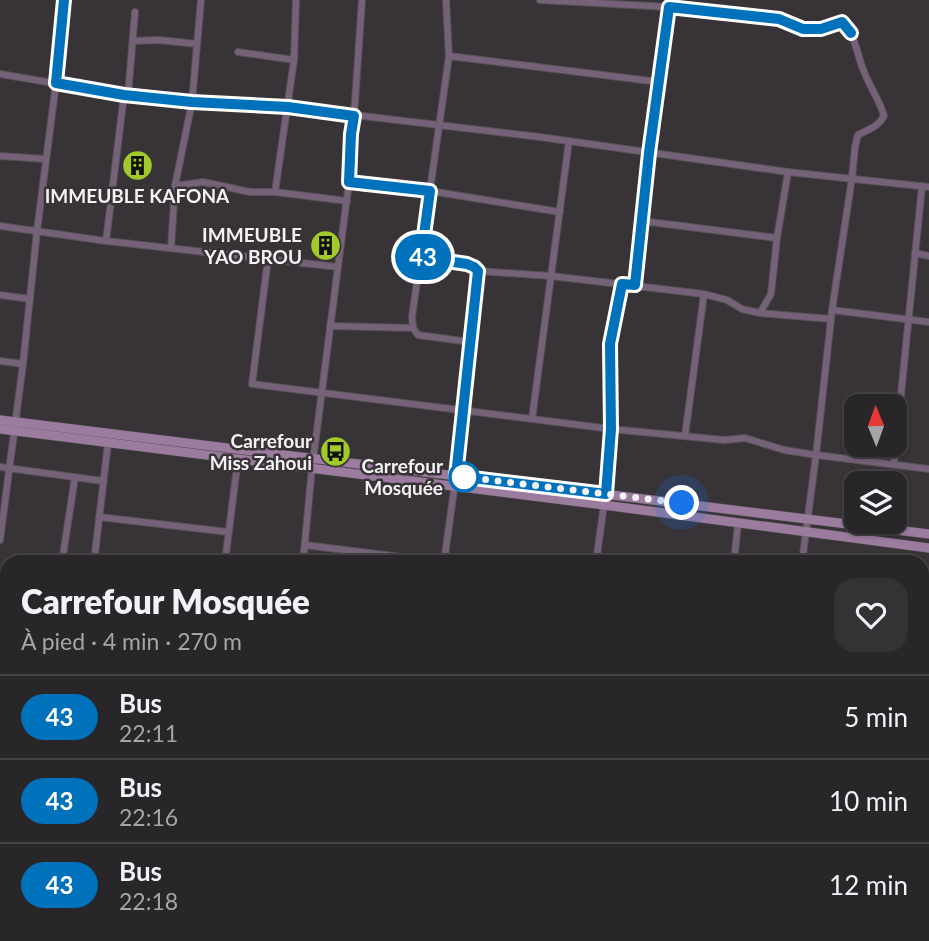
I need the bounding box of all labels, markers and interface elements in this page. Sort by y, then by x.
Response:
building icon: IMMEUBLE KAFONA [120,148,154,182]
place label: IMMEUBLE KAFONA [45,184,230,207]
place label: IMMEUBLE YAO BROU [202,223,302,268]
building icon: IMMEUBLE YAO BROU [308,229,342,263]
line badge: 43 [392,234,454,280]
text: 43 [409,242,437,271]
north arrow [844,394,906,457]
map controls [844,394,907,534]
place label: Carrefour Miss Zahoui [210,429,313,474]
bus stop icon: Carrefour Miss Zahoui [318,435,352,469]
place label: Carrefour Mosquée [362,454,444,499]
marker: Carrefour Mosquée [449,462,479,492]
button: layers [844,471,907,534]
your location [664,485,699,520]
button: heart [834,578,908,652]
text: Carrefour Mosquée [21,581,310,621]
text: À pied · 4 min · 270 m [21,627,242,655]
text: Bus [119,687,162,719]
text: 5 min [844,701,908,733]
text: 43 [46,702,73,731]
text: 22:11 [119,719,178,747]
text: Bus [119,771,162,803]
text: 10 min [829,785,908,817]
text: 43 [46,786,73,815]
text: 22:16 [119,803,178,831]
text: Bus [119,855,162,887]
text: 12 min [829,869,908,901]
text: 43 [46,870,73,899]
text: 22:18 [119,887,178,915]

